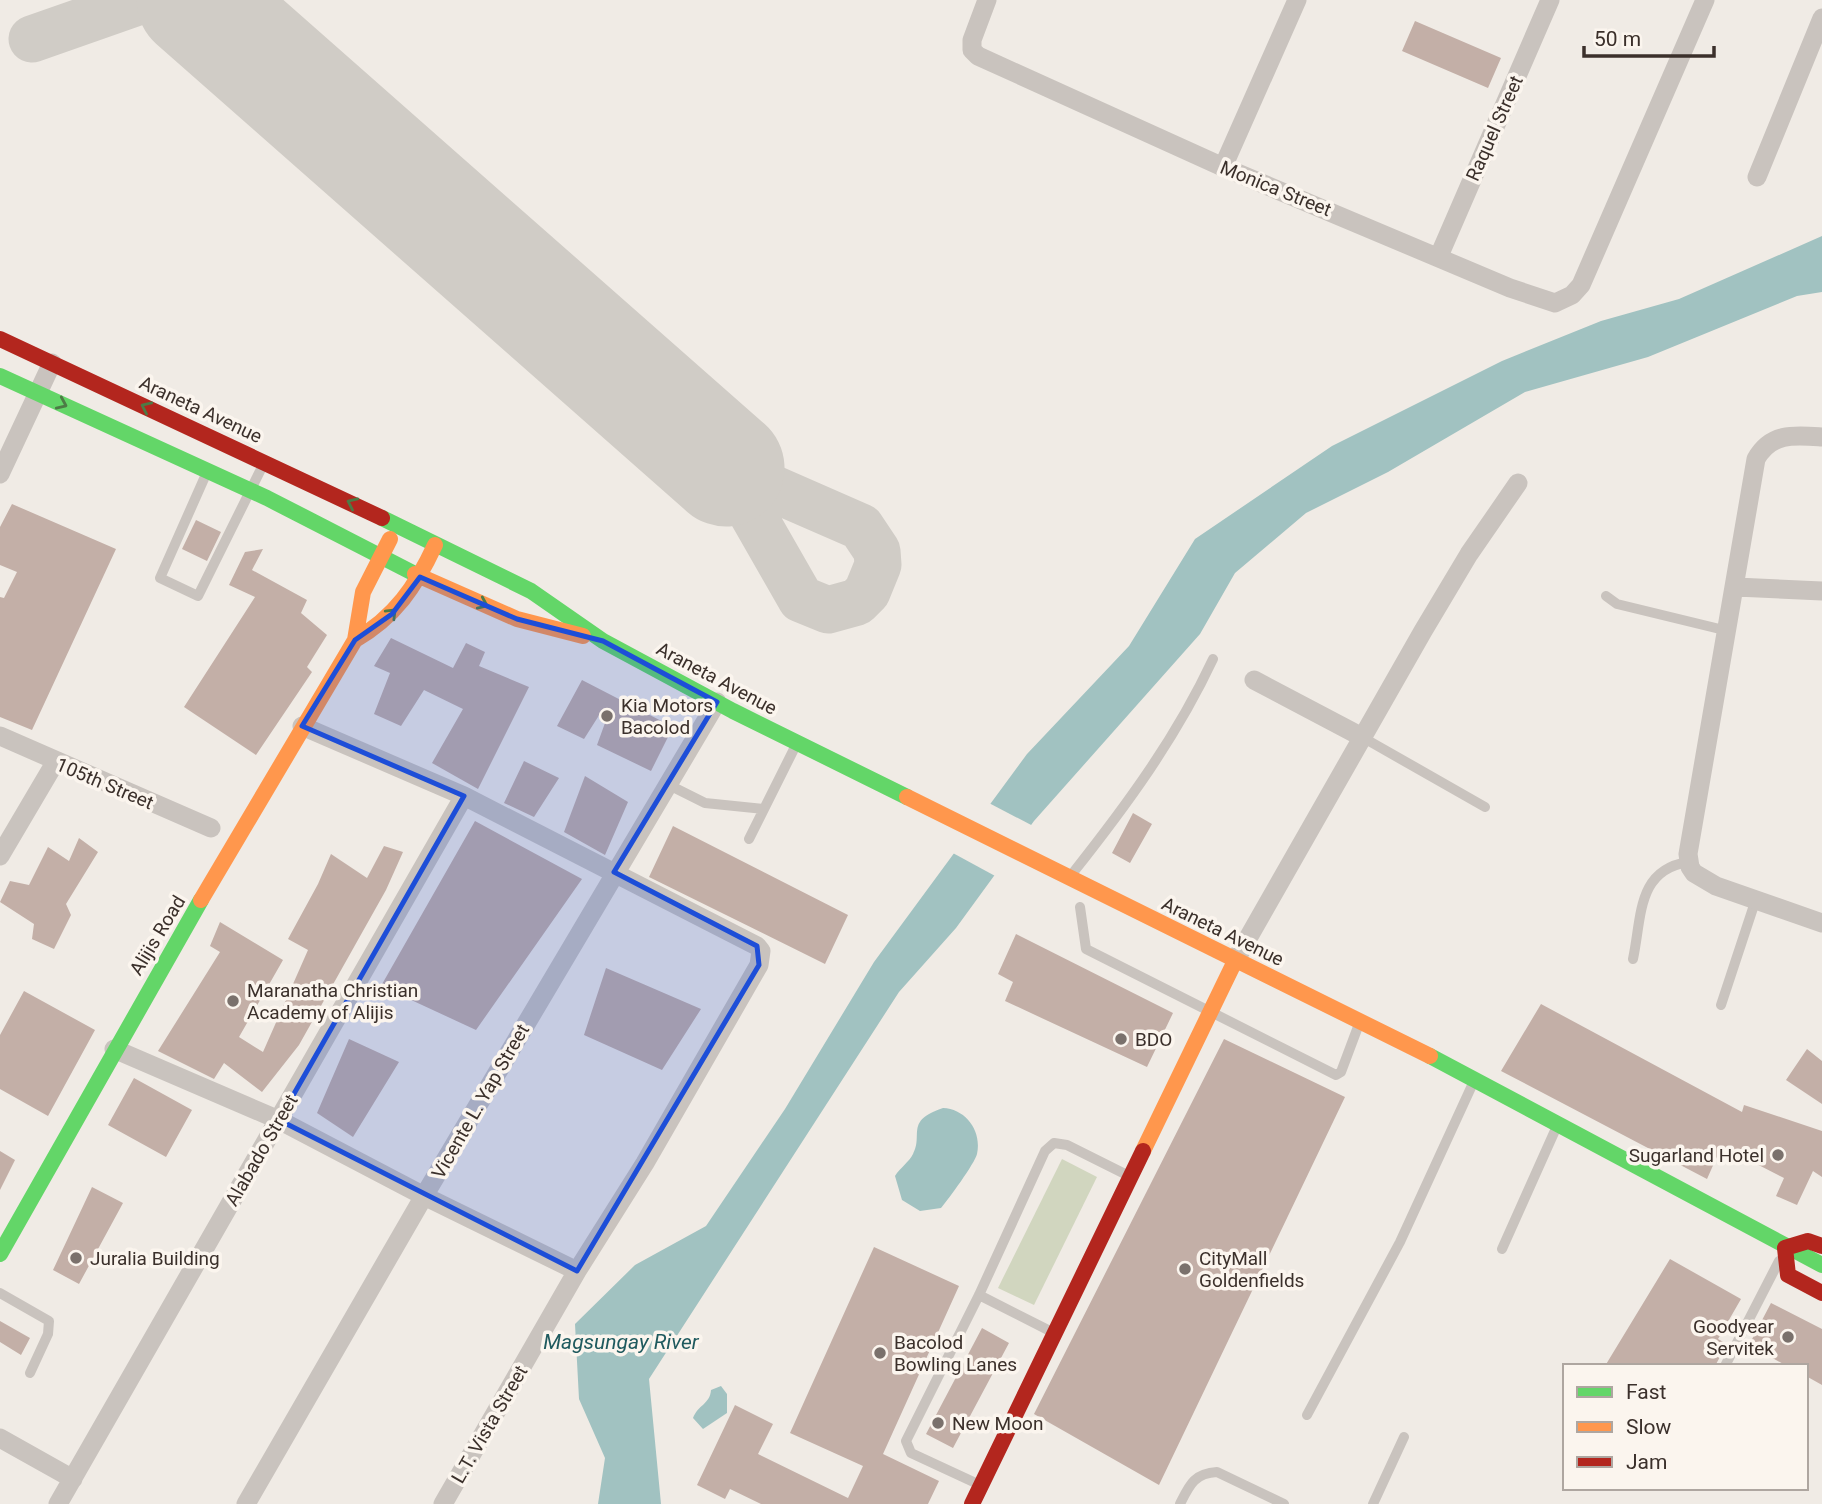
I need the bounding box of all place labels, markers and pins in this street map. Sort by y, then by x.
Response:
place label: Kia Motors Bacolod [621,694,713,739]
marker: Kia Motors Bacolod [599,708,615,724]
place label: Maranatha Christian Academy of Alijis [247,979,418,1024]
marker: Maranatha Christian Academy of Alijis [225,993,241,1009]
place label: BDO [1135,1028,1172,1051]
marker: BDO [1113,1031,1129,1047]
place label: Sugarland Hotel [1629,1144,1764,1167]
marker: Sugarland Hotel [1770,1147,1786,1163]
place label: Juralia Building [90,1247,220,1270]
place label: CityMall Goldenfields [1199,1247,1304,1292]
marker: Juralia Building [68,1250,84,1266]
marker: CityMall Goldenfields [1177,1261,1193,1277]
place label: Goodyear Servitek [1693,1315,1775,1360]
marker: Goodyear Servitek [1780,1329,1796,1345]
place label: Bacolod Bowling Lanes [894,1331,1017,1376]
marker: Bacolod Bowling Lanes [872,1345,888,1361]
place label: New Moon [952,1412,1043,1435]
marker: New Moon [930,1415,946,1431]

